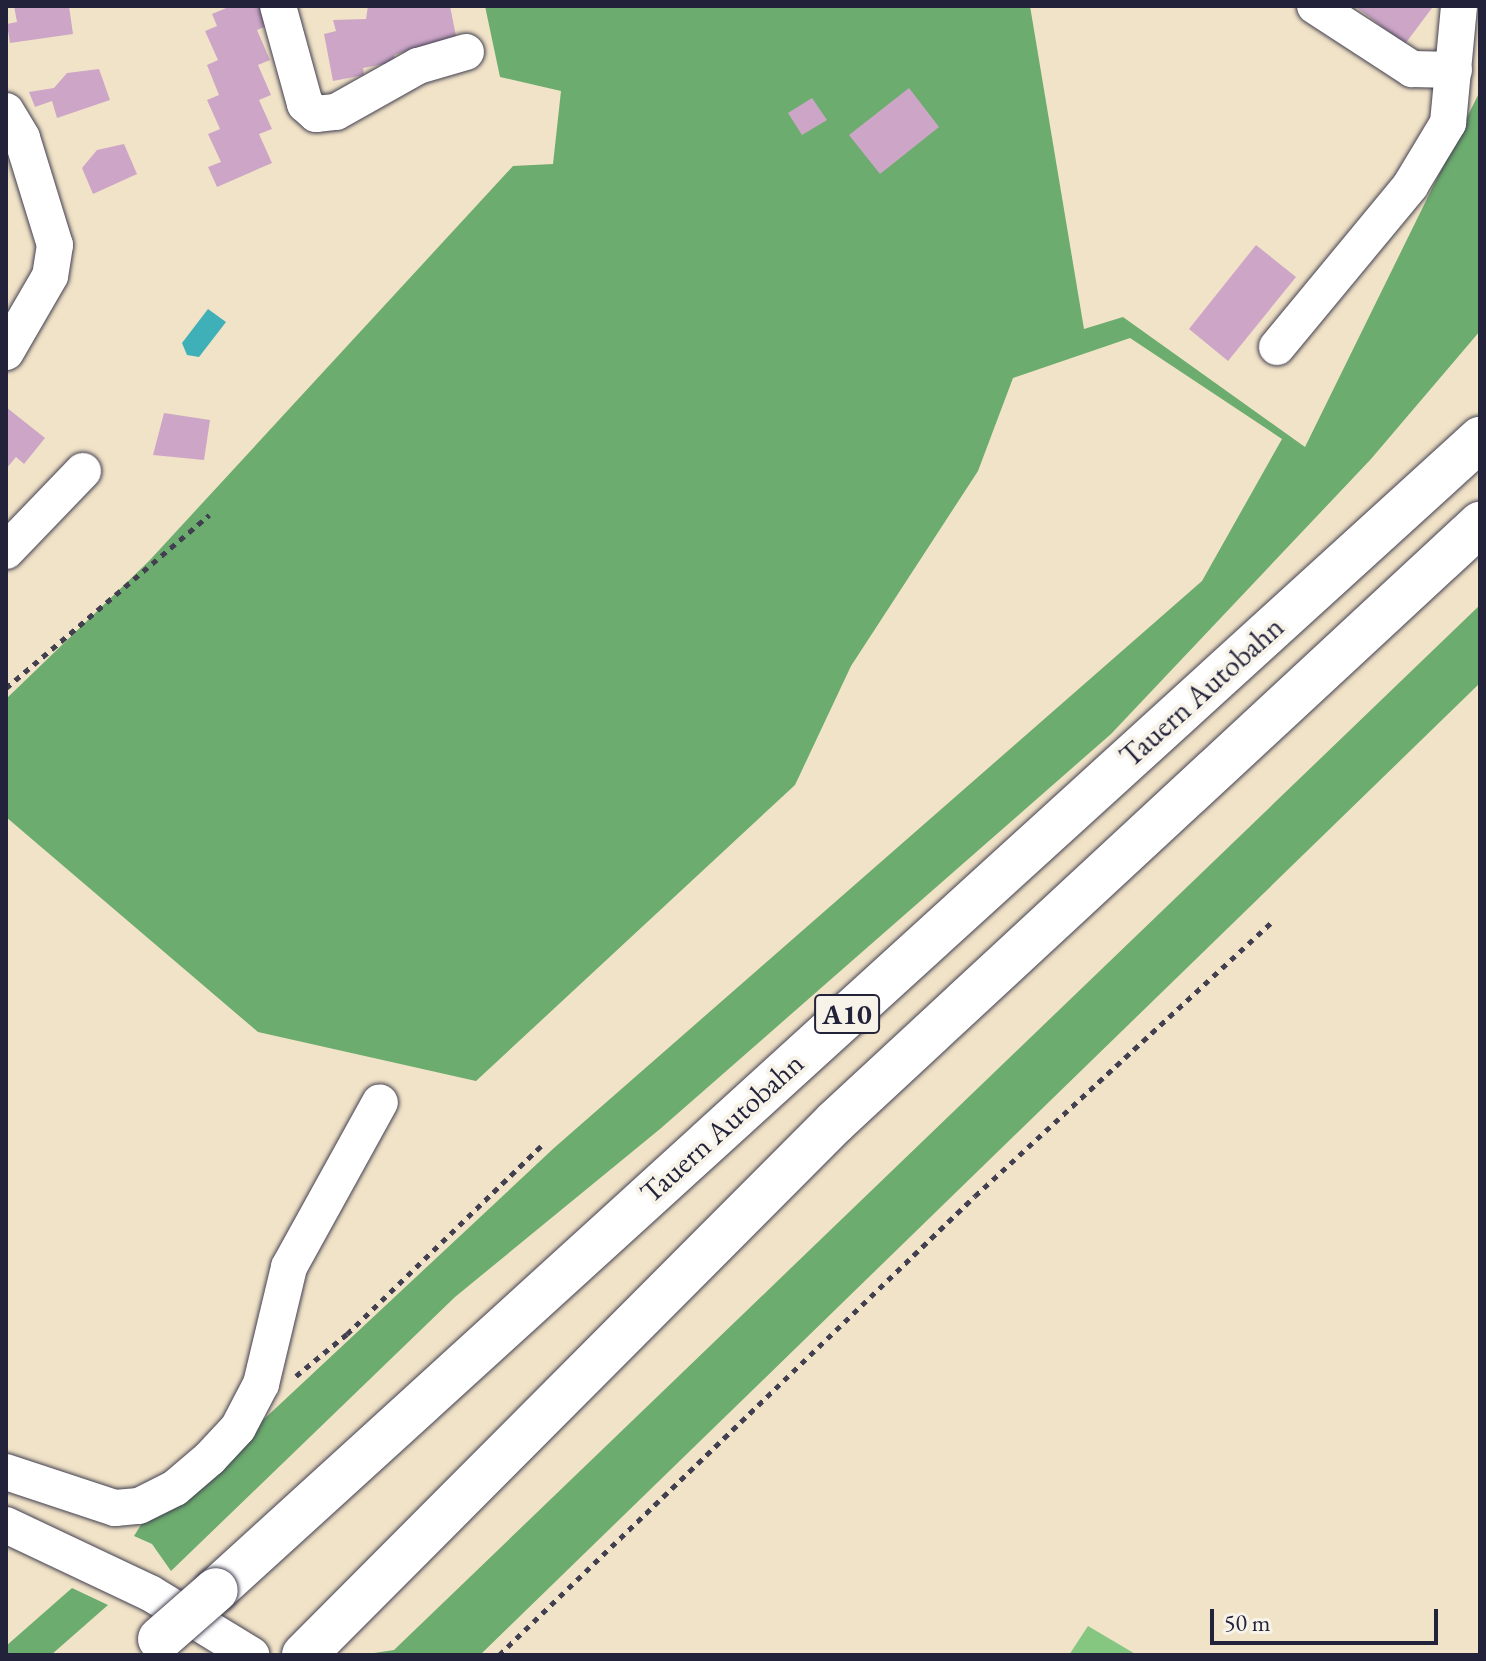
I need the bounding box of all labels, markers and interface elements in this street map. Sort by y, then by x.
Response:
street label: Tauern Autobahn [1113,609,1291,775]
road number: A10 [813,990,881,1038]
street label: Tauern Autobahn [633,1045,811,1211]
scale bar [1214,1593,1442,1643]
text: 50 m [1224,1607,1271,1638]

